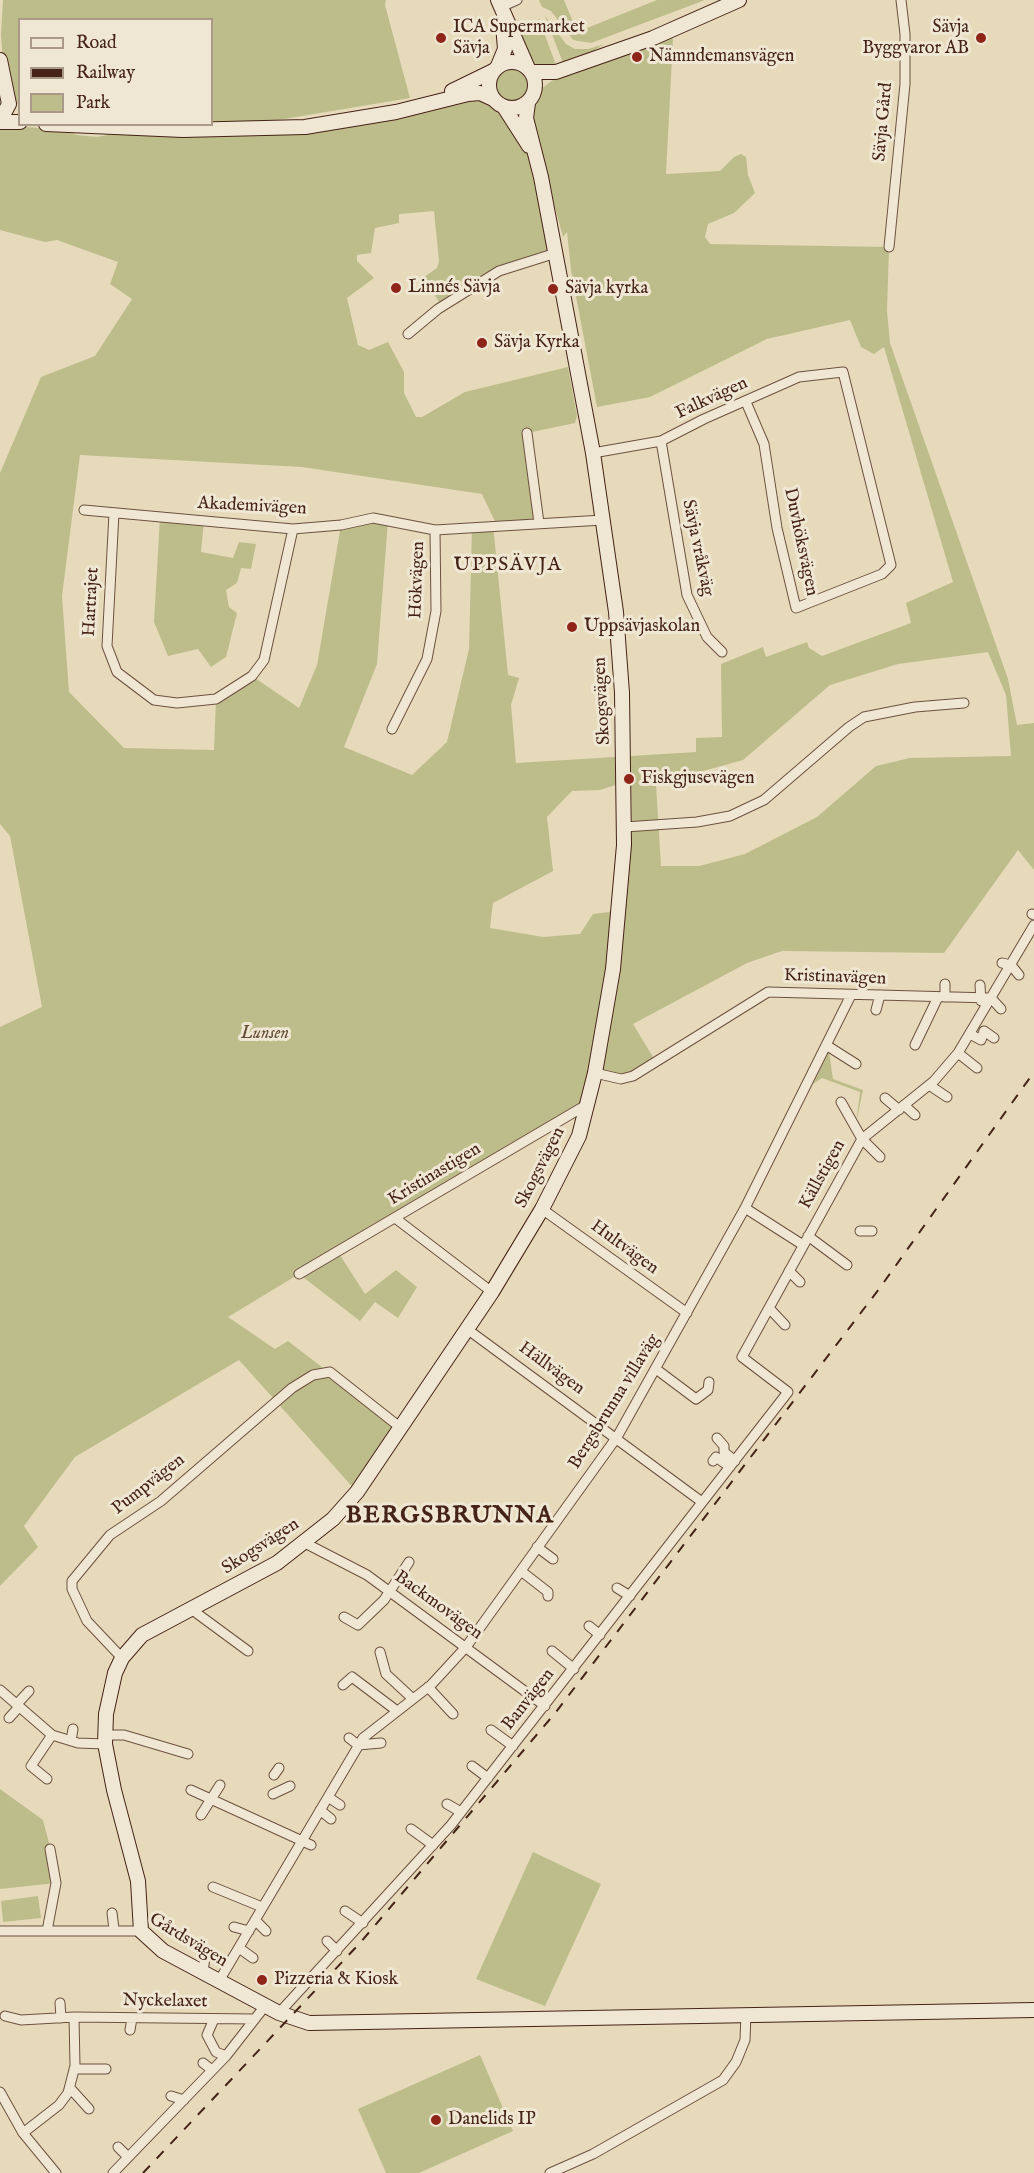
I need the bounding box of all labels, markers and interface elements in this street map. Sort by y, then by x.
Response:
place label: ICA Supermarket Sävja [453,17,585,60]
place label: Sävja Byggvaror AB [862,17,969,60]
legend [18,18,213,126]
marker: ICA Supermarket Sävja [434,31,448,45]
marker: Sävja Byggvaror AB [974,31,988,45]
text: Road [76,32,117,55]
place label: Nämndemansvägen [649,46,794,68]
marker: Nämndemansvägen [630,50,644,64]
text: Railway [76,62,135,85]
street label: Sävja Gård [870,82,898,162]
text: Park [76,92,110,115]
place label: Linnés Sävja [408,277,500,299]
place label: Sävja kyrka [565,278,648,300]
marker: Linnés Sävja [389,281,403,295]
marker: Sävja kyrka [546,282,560,296]
place label: Sävja Kyrka [494,332,579,354]
marker: Sävja Kyrka [475,336,489,350]
street label: Falkvägen [673,373,751,425]
street label: Duvhöksvägen [778,486,822,598]
street label: Akademivägen [197,493,307,521]
street label: Sävja vråkväg [676,498,718,598]
street label: Hökvägen [406,541,430,619]
district label: UPPSÄVJA [453,554,563,578]
street label: Hartrajet [79,567,105,637]
place label: Uppsävjaskolan [584,616,700,638]
marker: Uppsävjaskolan [565,620,579,634]
street label: Skogsvägen [590,657,616,745]
place label: Fiskgjusevägen [641,768,755,790]
marker: Fiskgjusevägen [622,772,636,786]
street label: Kristinavägen [784,965,886,991]
park label: Lunsen [241,1023,289,1045]
street label: Skogsvägen [511,1124,571,1212]
street label: Källstigen [795,1137,851,1213]
street label: Kristinastigen [385,1139,485,1211]
street label: Hultvägen [586,1216,662,1280]
street label: Bergsbrunna villaväg [565,1331,665,1473]
street label: Hällvägen [514,1338,588,1400]
street label: Pumpvägen [108,1450,190,1520]
district label: BERGSBRUNNA [346,1503,554,1531]
street label: Skogsvägen [218,1514,304,1580]
street label: Backmovägen [390,1567,486,1645]
street label: Banvägen [498,1665,560,1735]
street label: Gårdsvägen [145,1909,231,1973]
place label: Pizzeria & Kiosk [274,1969,398,1991]
marker: Pizzeria & Kiosk [255,1973,269,1987]
street label: Nyckelaxet [122,1990,208,2014]
place label: Danelids IP [448,2109,536,2131]
marker: Danelids IP [429,2113,443,2127]

